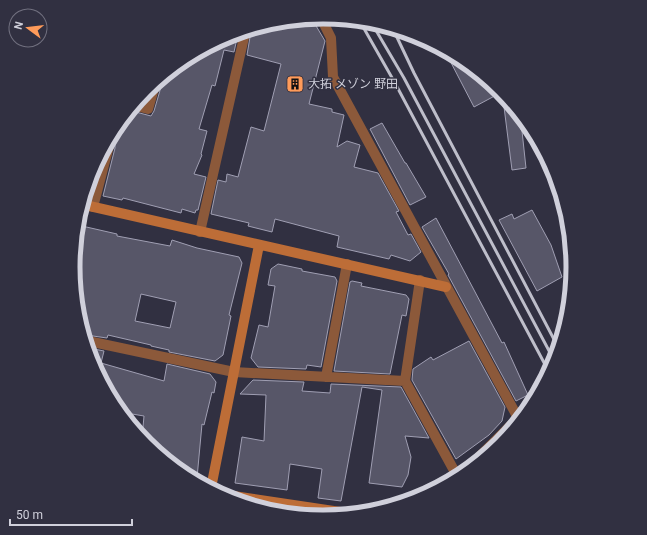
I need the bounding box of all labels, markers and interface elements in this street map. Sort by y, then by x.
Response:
north arrow [8,8,48,48]
text: N [12,20,26,31]
building icon: 大拓 メゾン 野田 [285,74,305,94]
place label: 大拓 メゾン 野田 [308,77,398,91]
scale bar [10,501,132,527]
text: 50 m [16,508,43,522]

